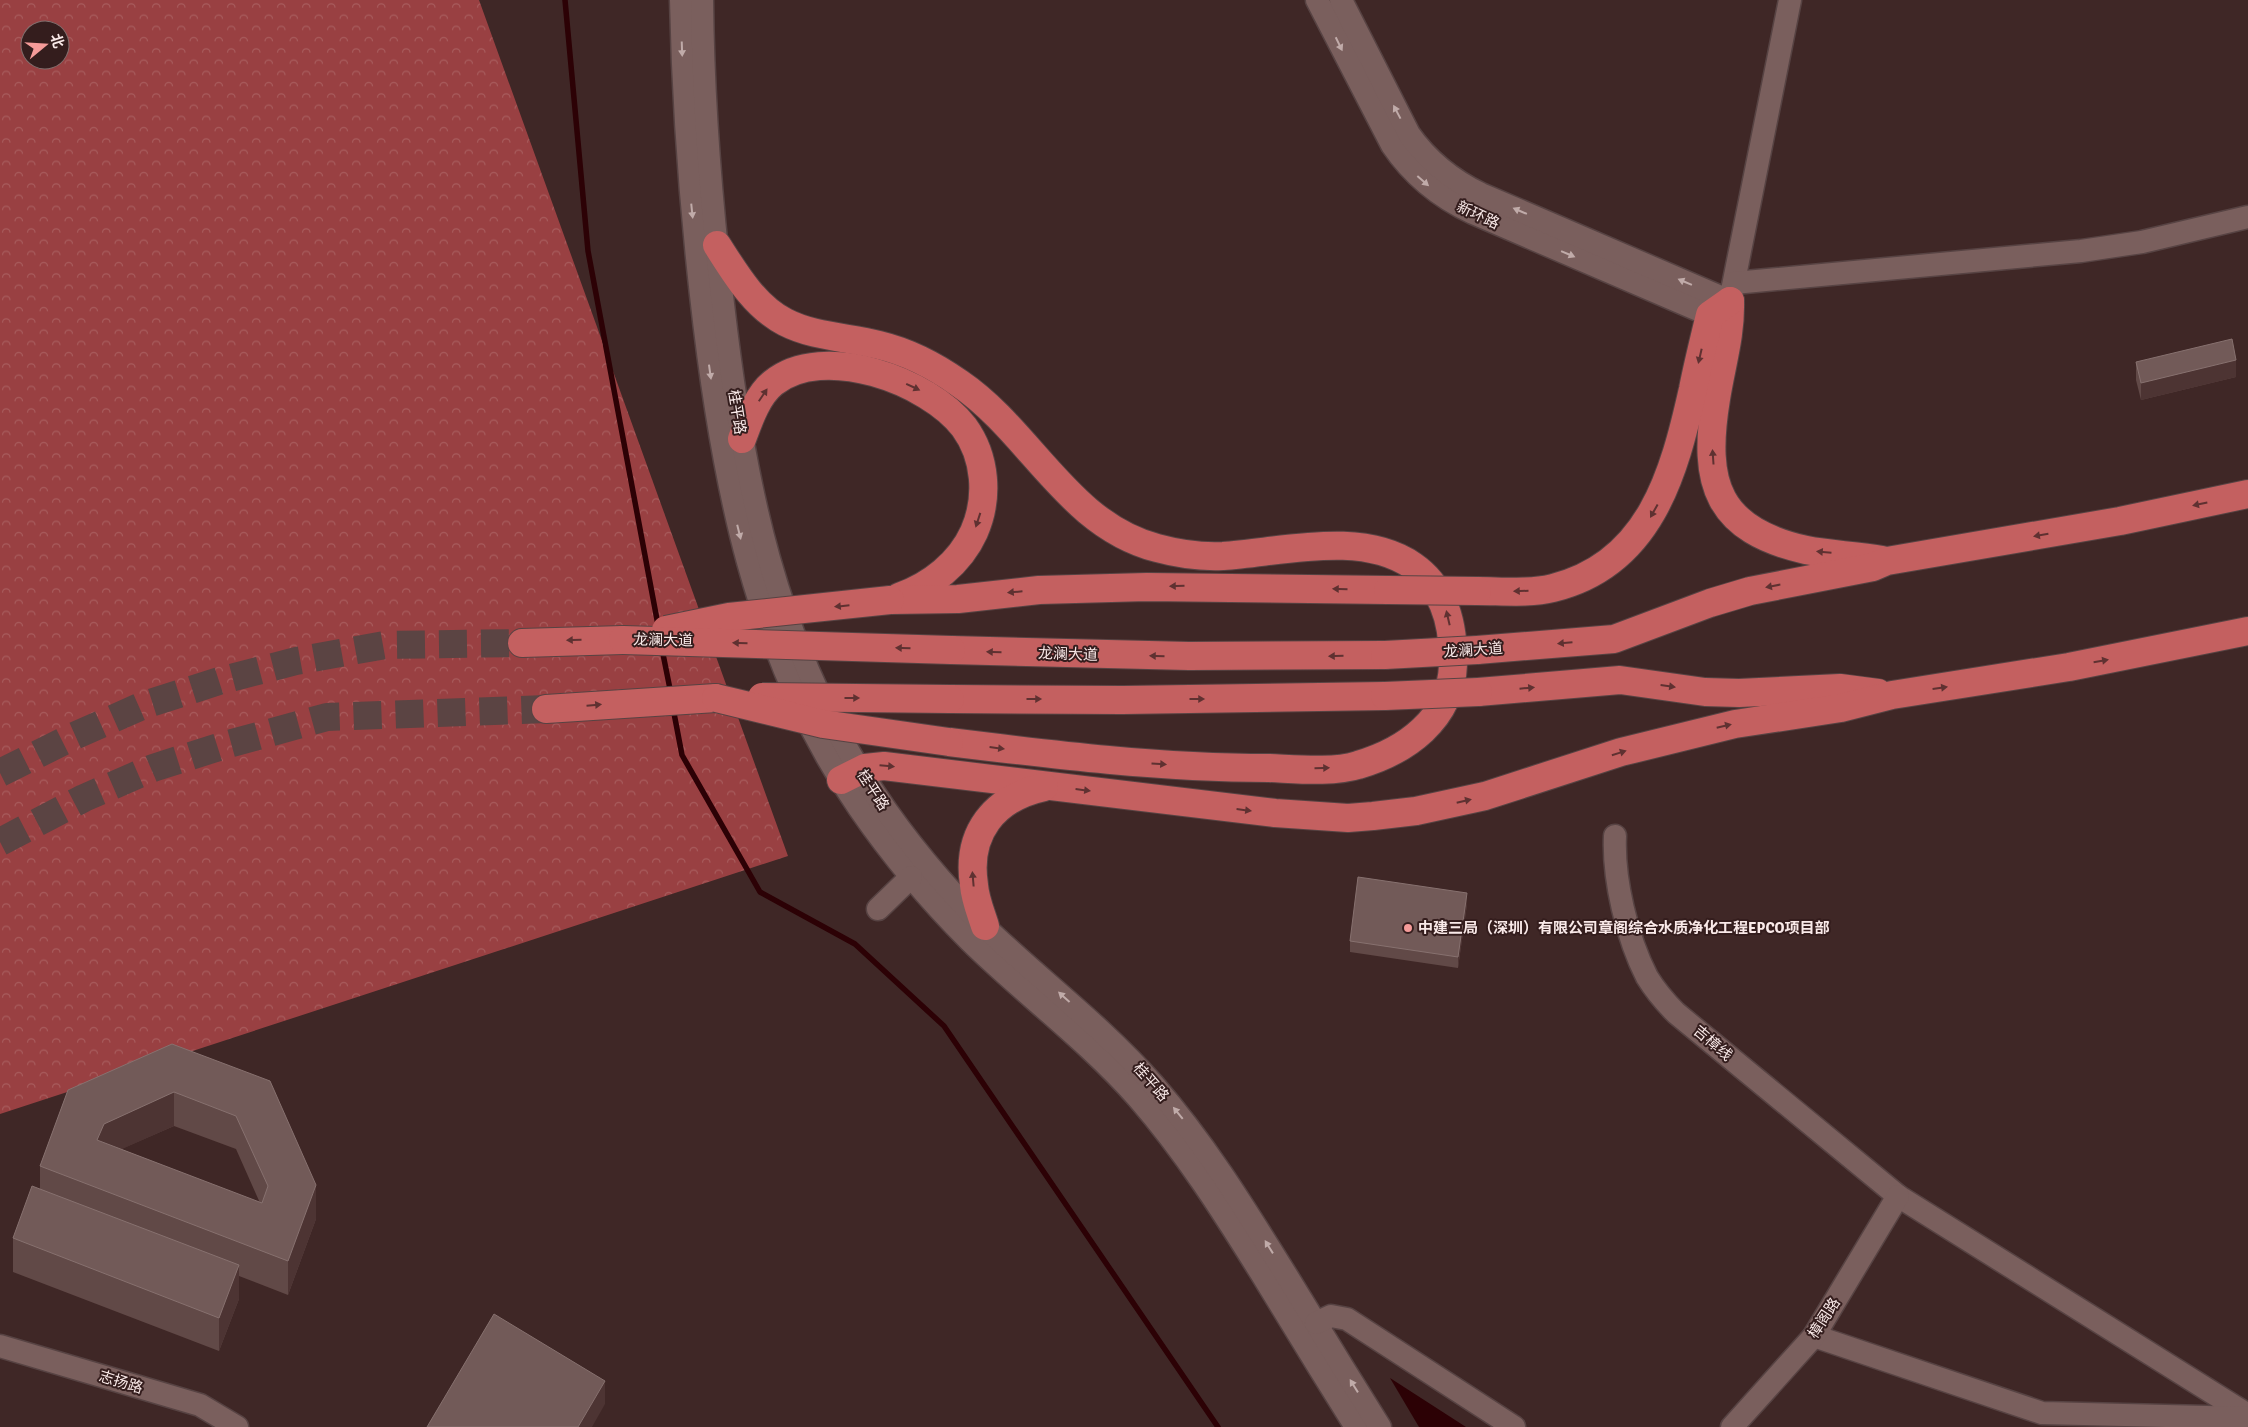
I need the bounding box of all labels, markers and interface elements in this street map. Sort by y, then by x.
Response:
north arrow [20,20,70,70]
text: 北 [47,32,67,50]
one-way arrow [1335,36,1343,51]
one-way arrow [679,41,687,57]
one-way arrow [1393,105,1401,119]
one-way arrow [1417,175,1429,187]
street label: 新环路 [1454,197,1502,233]
one-way arrow [688,203,696,219]
one-way arrow [1513,207,1527,215]
one-way arrow [1561,251,1575,259]
one-way arrow [1678,278,1692,286]
one-way arrow [1696,349,1704,364]
one-way arrow [706,365,714,381]
one-way arrow [906,384,920,392]
street label: 桂平路 [725,388,749,436]
one-way arrow [758,388,768,402]
one-way arrow [1708,449,1716,465]
one-way arrow [2193,500,2208,508]
one-way arrow [1649,504,1658,518]
one-way arrow [974,512,982,527]
one-way arrow [735,525,743,540]
one-way arrow [2033,531,2048,539]
one-way arrow [1815,547,1831,555]
one-way arrow [1766,582,1781,590]
one-way arrow [1169,583,1185,591]
one-way arrow [1331,585,1347,593]
one-way arrow [1513,587,1529,595]
one-way arrow [1007,588,1023,596]
one-way arrow [834,602,850,610]
one-way arrow [1444,611,1452,626]
street label: 龙澜大道 [633,630,693,650]
one-way arrow [566,636,582,644]
one-way arrow [732,638,748,646]
street label: 龙澜大道 [1442,639,1504,661]
one-way arrow [1557,640,1573,648]
one-way arrow [895,644,911,652]
street label: 龙澜大道 [1038,644,1098,664]
one-way arrow [986,647,1002,655]
one-way arrow [1148,652,1164,660]
one-way arrow [1328,653,1344,661]
one-way arrow [2093,657,2108,665]
one-way arrow [1661,683,1677,691]
one-way arrow [1519,684,1535,692]
one-way arrow [1933,684,1949,692]
one-way arrow [844,694,860,702]
one-way arrow [1026,695,1042,703]
one-way arrow [1189,695,1205,703]
one-way arrow [586,701,602,709]
one-way arrow [1717,722,1732,730]
one-way arrow [990,744,1006,752]
one-way arrow [1612,748,1627,756]
one-way arrow [1151,760,1167,768]
one-way arrow [879,763,895,771]
one-way arrow [1314,764,1330,772]
street label: 桂平路 [853,766,893,814]
one-way arrow [1075,786,1091,794]
one-way arrow [1457,797,1472,805]
one-way arrow [1237,806,1253,814]
one-way arrow [969,871,977,887]
place label: 中建三局（深圳）有限公司章阁综合水质净化工程EPCO项目部 [1418,919,1829,937]
marker: 中建三局（深圳）有限公司章阁综合水质净化工程EPCO项目部 [1402,922,1414,934]
one-way arrow [1058,992,1070,1003]
street label: 吉樟线 [1690,1022,1736,1064]
street label: 桂平路 [1129,1059,1173,1105]
one-way arrow [1172,1107,1183,1120]
one-way arrow [1264,1241,1274,1254]
street label: 樟阁路 [1804,1294,1844,1342]
street label: 志扬路 [97,1367,145,1397]
one-way arrow [1350,1379,1359,1392]

